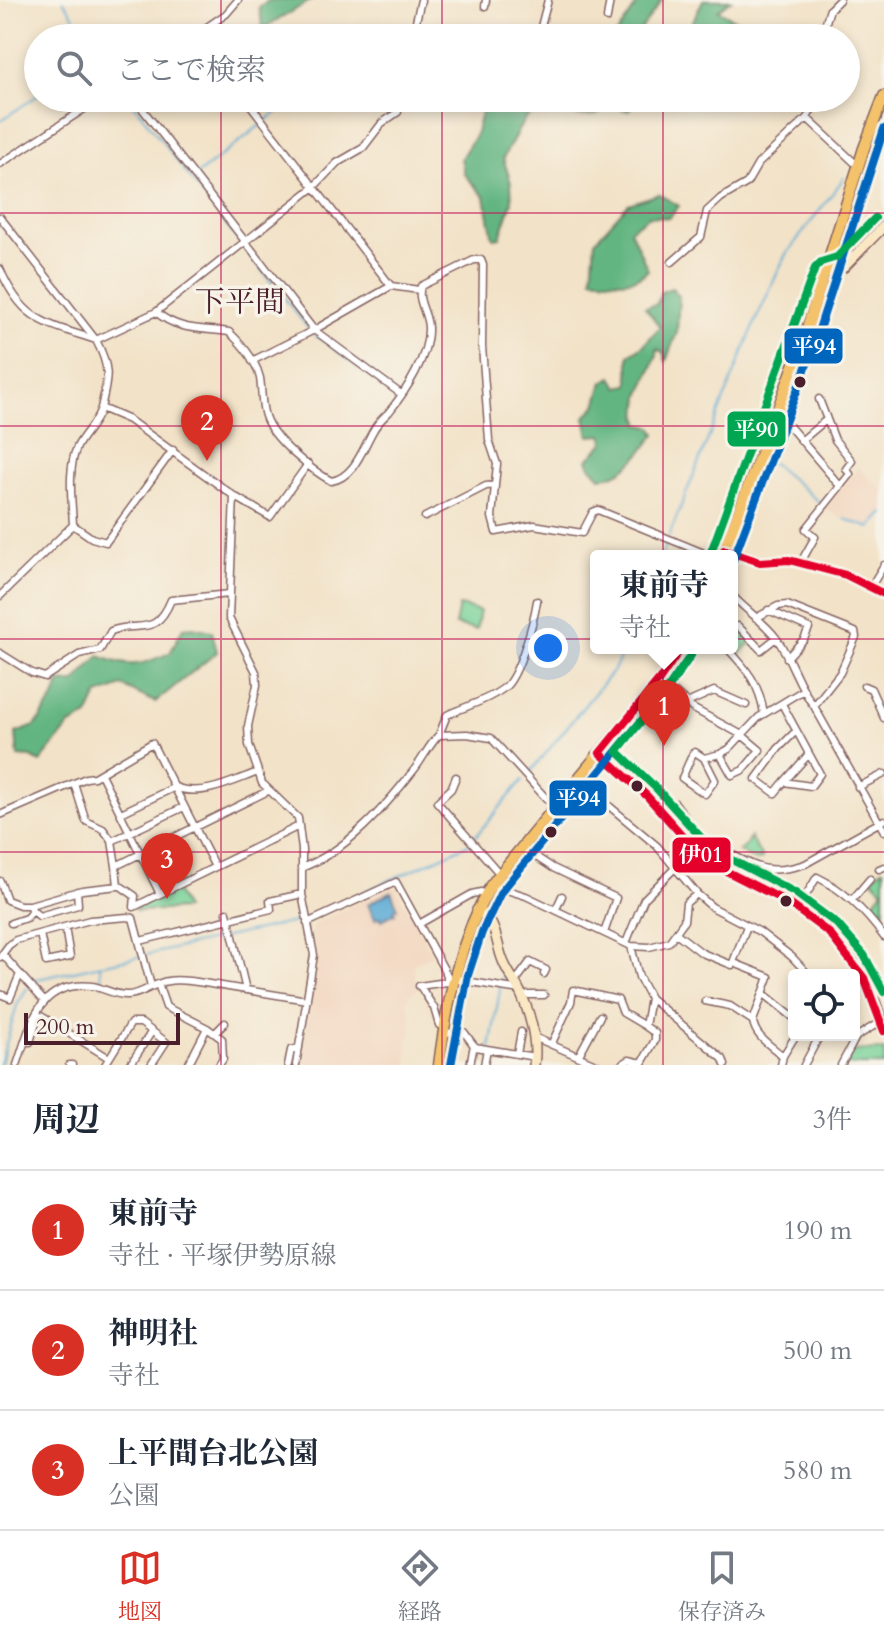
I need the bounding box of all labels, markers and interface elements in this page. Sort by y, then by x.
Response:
search box [24,24,860,112]
icon: search [52,46,96,90]
text: ここで検索 [116,50,266,91]
district label: 下平間 [195,282,285,323]
line badge: 平94 [783,327,844,365]
text: 平94 [792,332,836,362]
unlabelled marker [792,374,808,390]
pin: 2 [181,395,233,461]
line badge: 平90 [726,410,787,448]
text: 平90 [734,415,778,445]
popup [590,550,738,654]
text: 東前寺 [619,565,709,606]
text: 寺社 [619,610,671,645]
your location [528,628,568,668]
pin: 1 [638,680,690,746]
unlabelled marker [629,778,645,794]
line badge: 平94 [548,779,608,817]
text: 平94 [556,784,600,814]
unlabelled marker [543,824,559,840]
pin: 3 [141,833,193,899]
line badge: 伊01 [671,836,732,874]
text: 伊01 [679,840,723,870]
unlabelled marker [778,893,794,909]
map controls [788,969,860,1041]
button: locate [788,969,860,1041]
scale bar [24,1009,180,1045]
text: 200 m [36,1012,94,1042]
text: 周辺 [32,1097,100,1143]
text: 3件 [813,1102,852,1137]
text: 東前寺 [108,1193,198,1234]
text: 1 [51,1213,65,1248]
text: 190 m [783,1213,852,1248]
text: 寺社 · 平塚伊勢原線 [108,1238,337,1273]
text: 神明社 [108,1313,198,1354]
text: 2 [51,1333,65,1368]
text: 500 m [783,1333,852,1368]
text: 寺社 [108,1358,160,1393]
text: 上平間台北公園 [108,1433,318,1474]
text: 3 [51,1453,65,1488]
text: 580 m [783,1453,852,1488]
text: 公園 [108,1478,160,1513]
tab: 地図 [118,1546,162,1627]
tab: 経路 [398,1546,442,1627]
tab: 保存済み [678,1546,766,1627]

